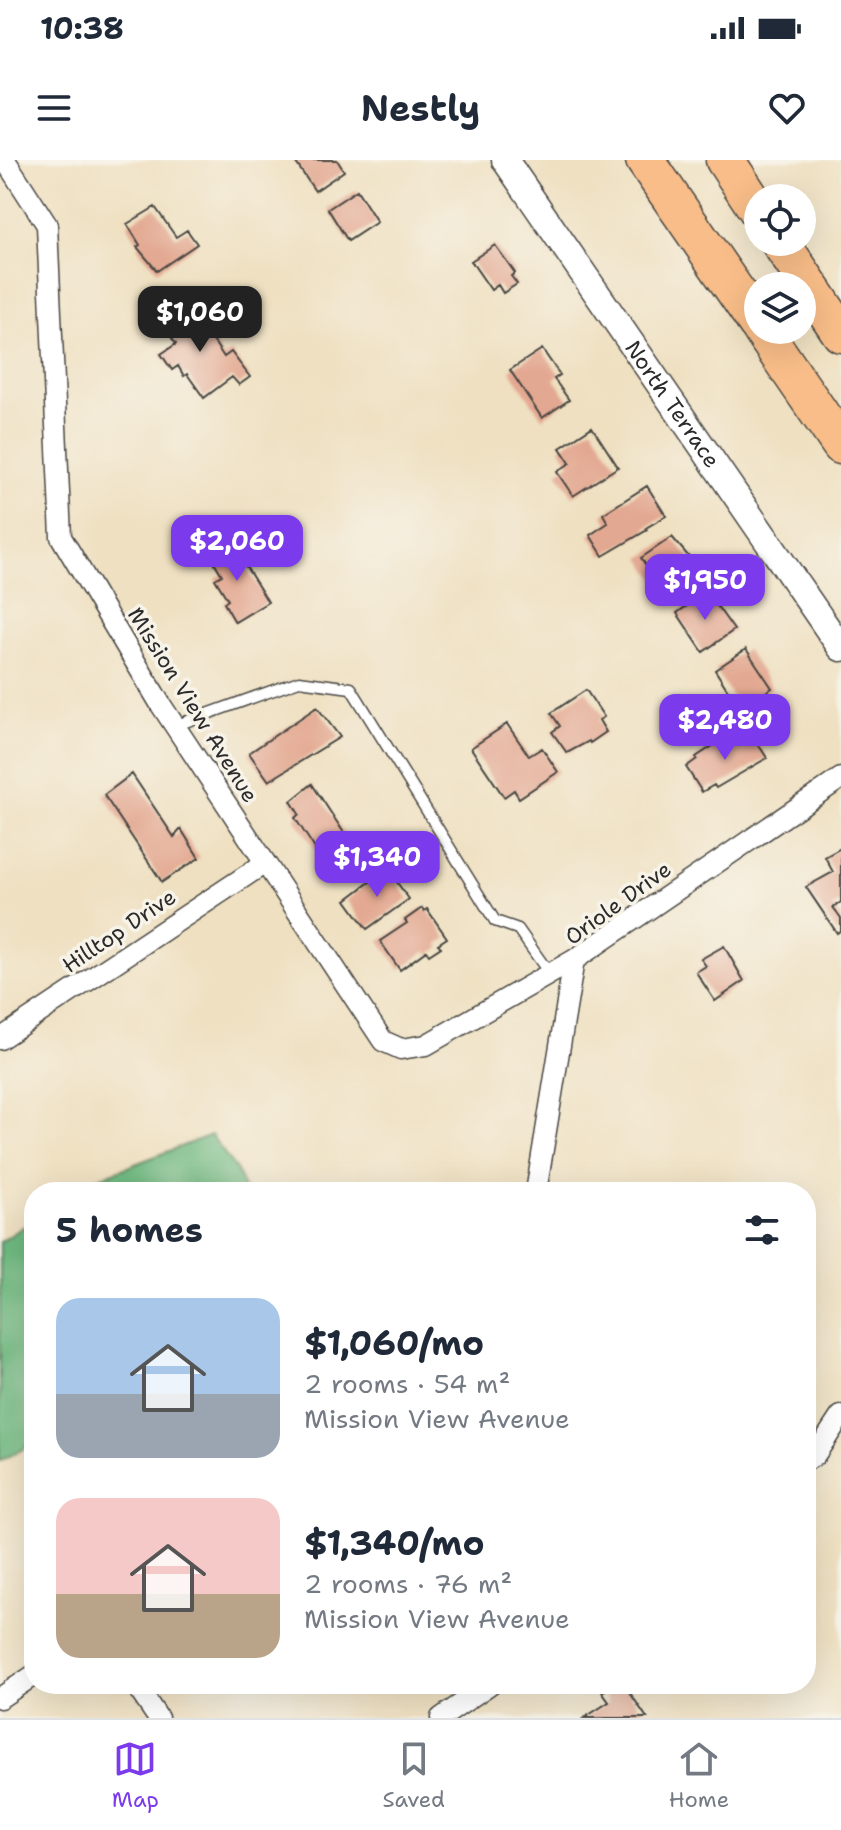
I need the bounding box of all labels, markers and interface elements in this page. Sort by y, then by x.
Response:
text: 10:38 [40,8,124,49]
text: Nestly [361,84,480,133]
icon: menu [32,86,76,130]
icon: heart [765,86,809,130]
map controls [744,184,816,344]
button: locate [744,184,816,256]
button: layers [744,272,816,344]
pin: $1,060 [135,286,265,354]
text: $1,060 [156,294,244,329]
street label: North Terrace [619,335,727,473]
pin: $2,060 [172,515,302,583]
text: $2,060 [189,523,285,558]
pin: $1,950 [640,554,770,622]
text: $1,950 [663,562,747,597]
street label: Mission View Avenue [121,602,265,808]
pin: $2,480 [660,694,790,762]
text: $2,480 [677,702,773,737]
pin: $1,340 [312,831,442,899]
text: $1,340 [333,839,421,874]
street label: Oriole Drive [559,855,677,951]
street label: Hilltop Drive [57,882,181,980]
text: 5 homes [56,1207,203,1253]
icon: filters [740,1208,784,1252]
text: $1,060/mo [304,1320,484,1366]
icon: home [120,1330,216,1426]
text: 2 rooms · 54 m² [304,1366,510,1401]
text: Mission View Avenue [304,1401,570,1436]
text: $1,340/mo [304,1520,485,1566]
icon: home [120,1530,216,1626]
text: 2 rooms · 76 m² [304,1566,512,1601]
text: Mission View Avenue [304,1601,570,1636]
tab: Map [112,1737,159,1814]
tab: Saved [383,1737,445,1814]
tab: Home [669,1737,729,1814]

